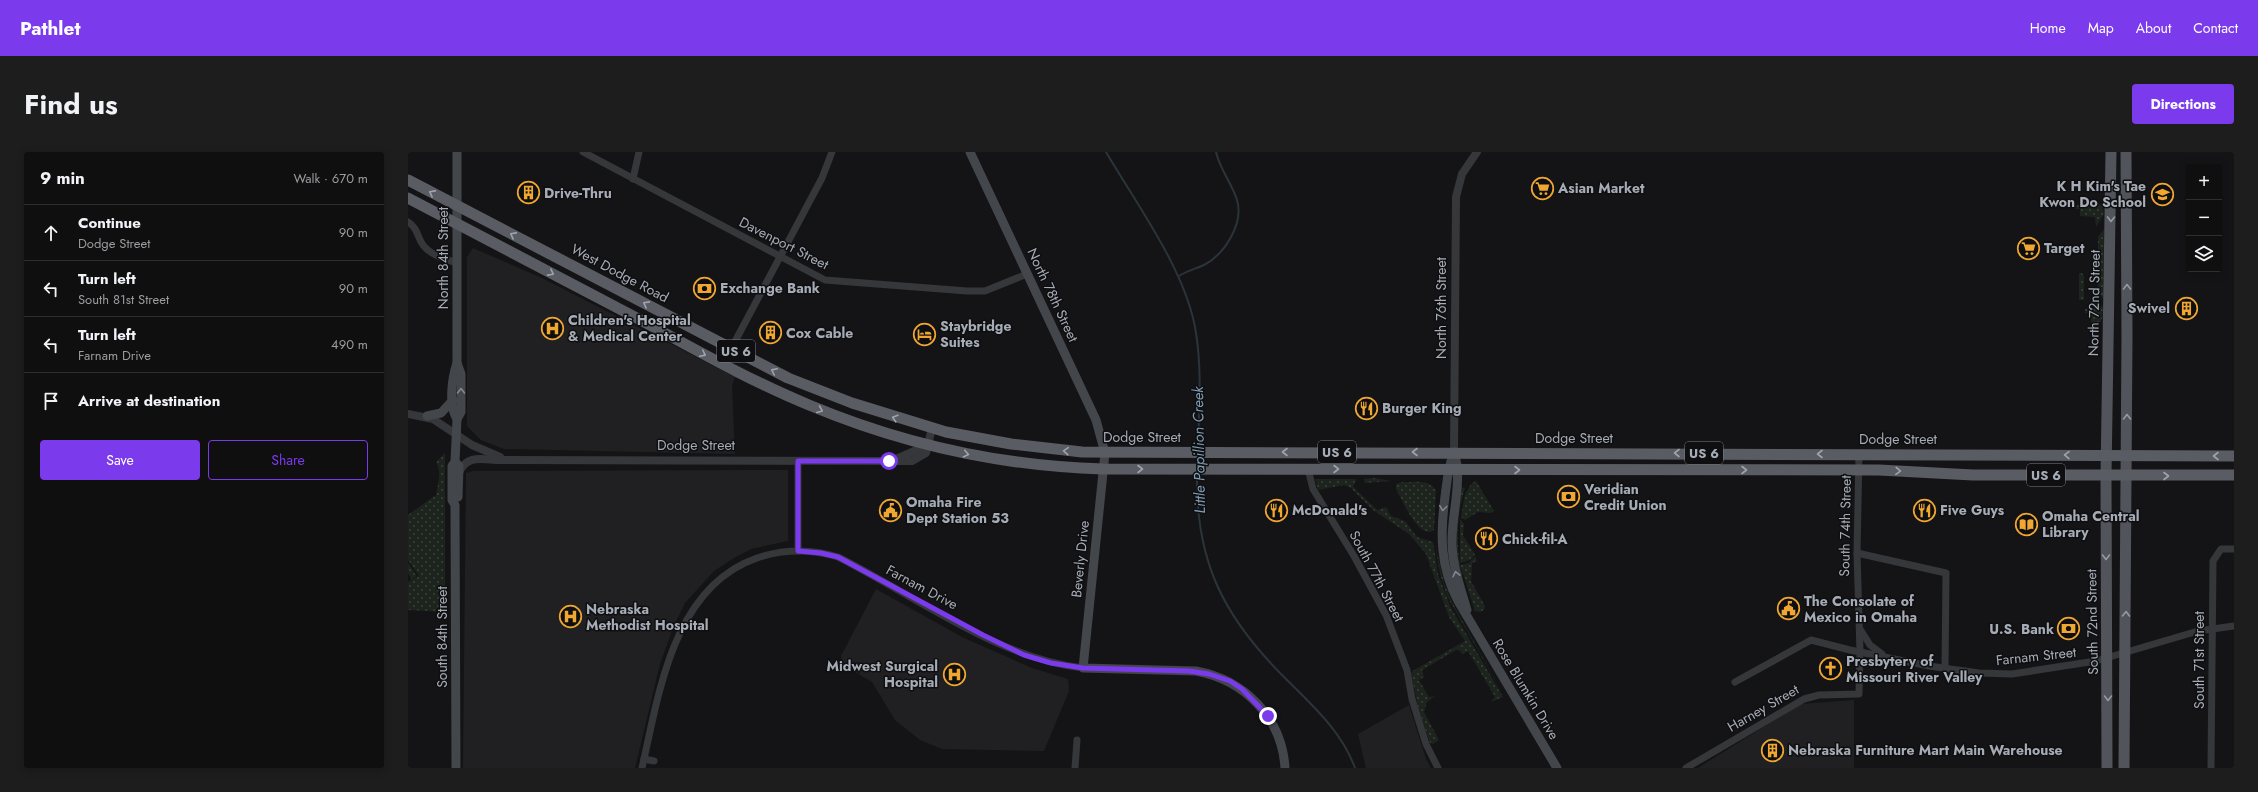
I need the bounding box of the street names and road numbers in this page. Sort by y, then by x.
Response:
street label: North 84th Street [433,206,453,309]
street label: Davenport Street [736,212,833,274]
street label: West Dodge Road [568,239,672,307]
street label: North 78th Street [1022,245,1084,346]
street label: North 72nd Street [2083,249,2105,356]
street label: North 76th Street [1431,256,1451,359]
road number: US 6 [717,340,755,362]
street label: Dodge Street [1103,427,1182,447]
street label: Dodge Street [1535,428,1614,448]
street label: Dodge Street [1859,429,1938,449]
street label: Dodge Street [657,435,736,455]
road number: US 6 [1318,441,1356,463]
road number: US 6 [1685,442,1723,464]
road number: US 6 [2027,464,2065,486]
street label: South 74th Street [1834,474,1856,577]
street label: Beverly Drive [1066,519,1094,599]
street label: South 77th Street [1345,527,1410,626]
street label: Farnam Drive [883,560,961,614]
street label: South 72nd Street [2081,568,2103,675]
street label: South 84th Street [432,586,452,688]
street label: South 71st Street [2189,610,2209,709]
street label: Rose Blumkin Drive [1488,635,1564,743]
street label: Farnam Street [1995,642,2078,670]
street label: Harney Street [1724,679,1803,737]

